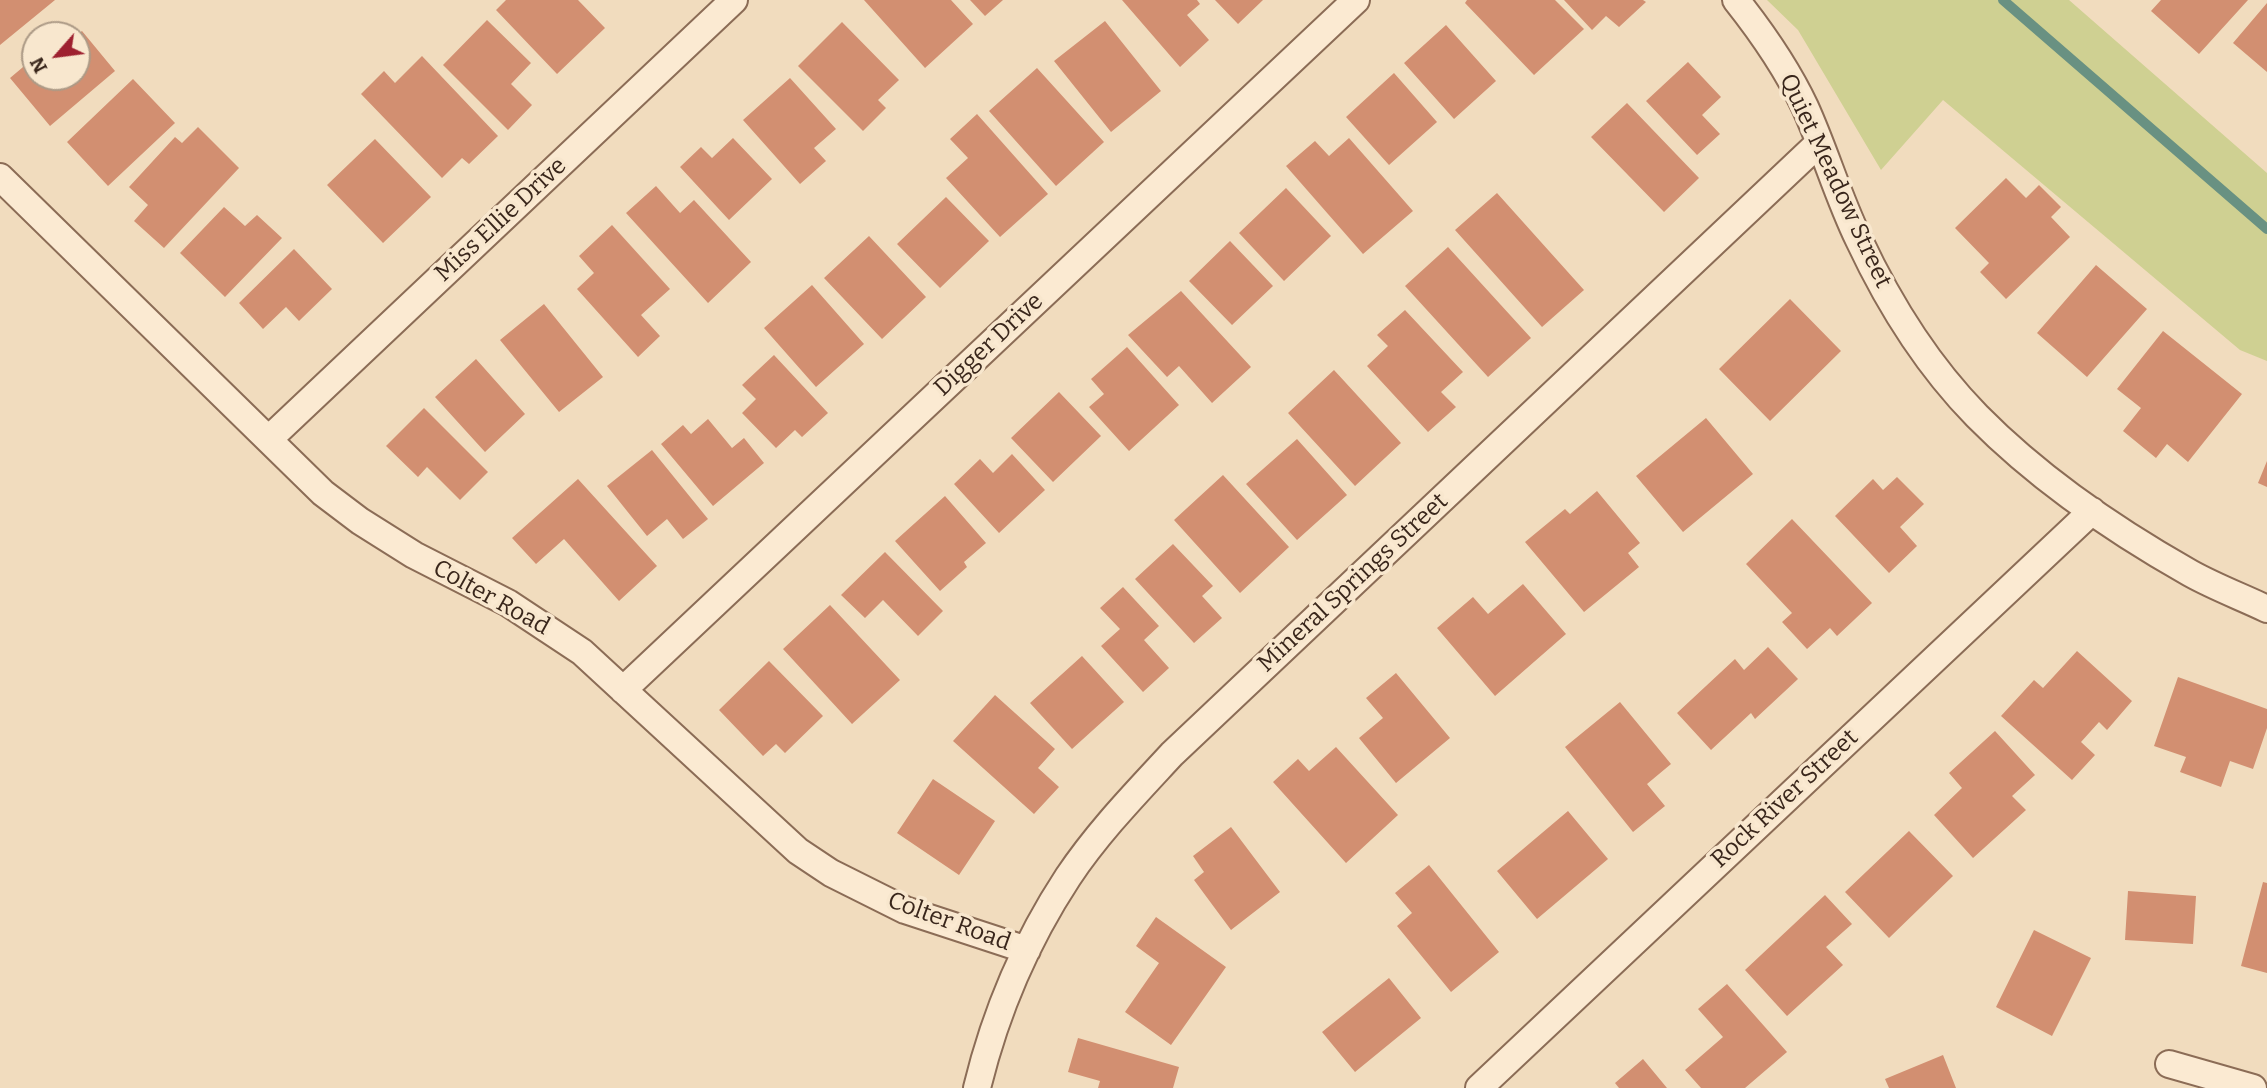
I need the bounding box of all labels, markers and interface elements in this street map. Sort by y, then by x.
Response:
north arrow [21,21,91,91]
text: N [25,53,52,77]
street label: Quiet Meadow Street [1773,69,1897,293]
street label: Miss Ellie Drive [429,152,573,288]
street label: Digger Drive [929,287,1049,403]
street label: Mineral Springs Street [1252,487,1454,679]
street label: Colter Road [428,554,554,642]
street label: Rock River Street [1706,724,1864,874]
street label: Colter Road [884,886,1014,958]

